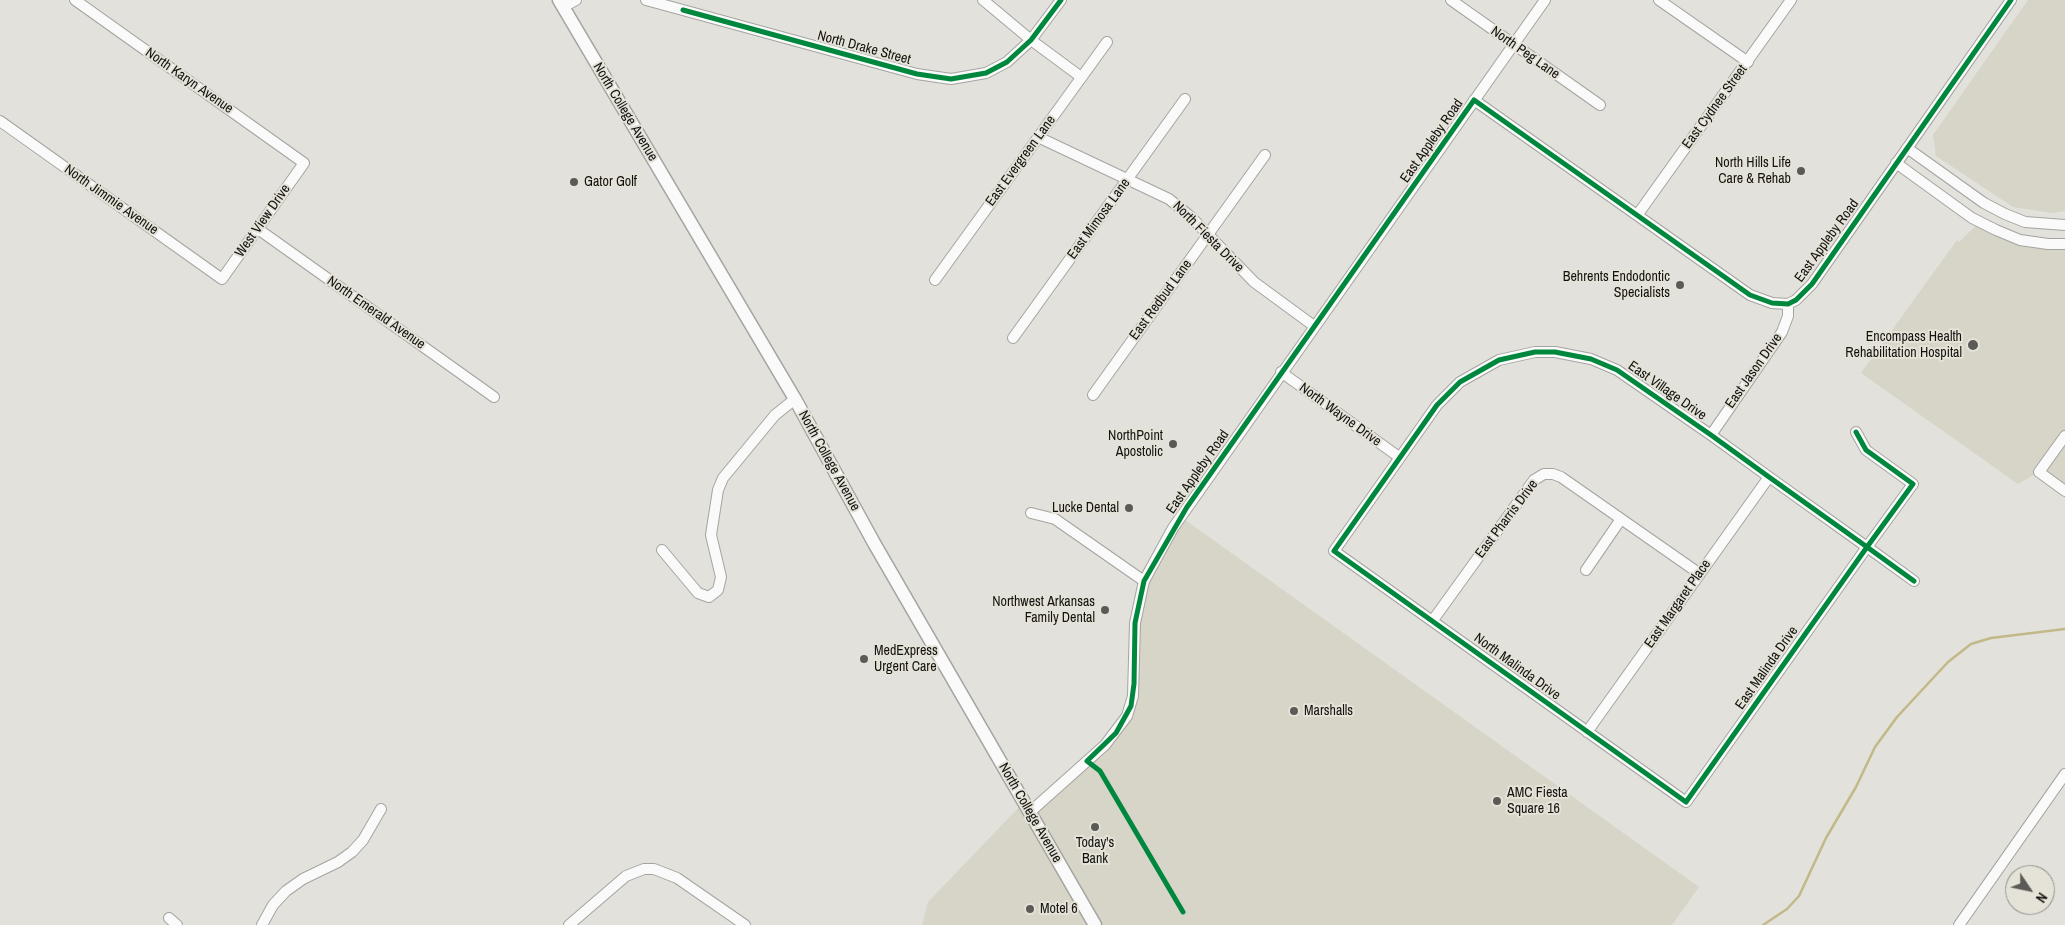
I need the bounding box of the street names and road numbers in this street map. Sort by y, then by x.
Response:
street label: North Peg Lane [1487,23,1563,83]
street label: North Drake Street [816,28,912,68]
street label: North Karyn Avenue [142,45,236,117]
street label: North College Avenue [589,60,661,164]
street label: East Cydnee Street [1679,62,1751,152]
street label: East Appleby Road [1397,96,1467,186]
street label: East Evergreen Lane [983,112,1059,210]
street label: North Jimmie Avenue [61,161,161,239]
street label: East Mimosa Lane [1064,175,1134,263]
street label: West View Drive [232,181,294,261]
street label: East Appleby Road [1791,196,1863,286]
street label: North Fiesta Drive [1169,198,1247,276]
street label: East Redbud Lane [1126,257,1196,343]
street label: North Emerald Avenue [324,273,428,353]
street label: East Jason Drive [1722,330,1786,412]
street label: East Village Drive [1625,358,1709,424]
street label: North Wayne Drive [1296,380,1384,450]
street label: North College Avenue [794,408,864,514]
street label: East Appleby Road [1163,427,1233,517]
street label: East Pharris Drive [1472,476,1542,562]
street label: East Margaret Place [1641,557,1715,651]
street label: East Malinda Drive [1732,623,1802,713]
street label: North Malinda Drive [1471,630,1563,704]
street label: North College Avenue [995,760,1065,866]

